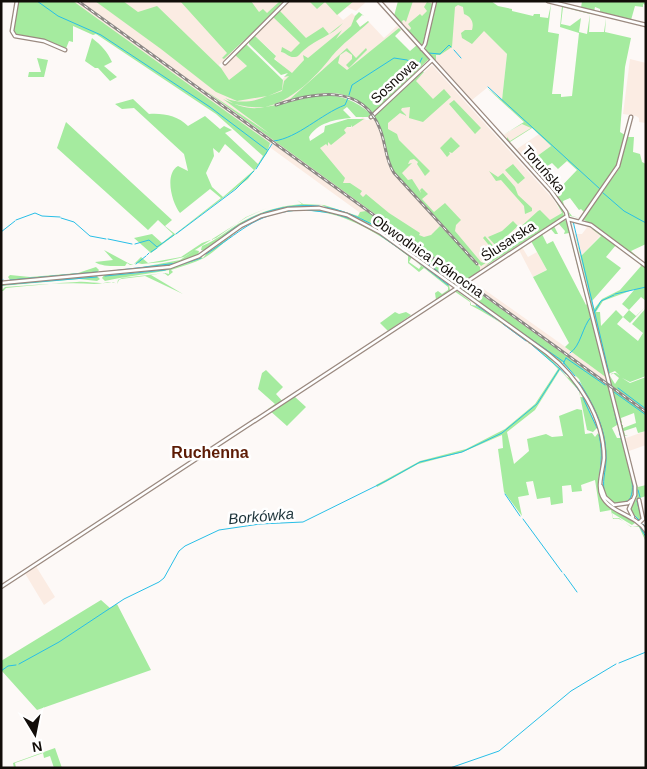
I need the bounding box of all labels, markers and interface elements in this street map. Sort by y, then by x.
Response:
street label: Sosnowa [367,55,421,106]
street label: Toruńska [519,142,569,196]
street label: Obwodnica Północna [369,212,487,301]
street label: Ślusarska [477,217,538,264]
district label: Ruchenna [171,444,249,461]
water label: Borkówka [227,505,295,527]
north arrow [10,709,60,759]
text: N [31,738,44,756]

